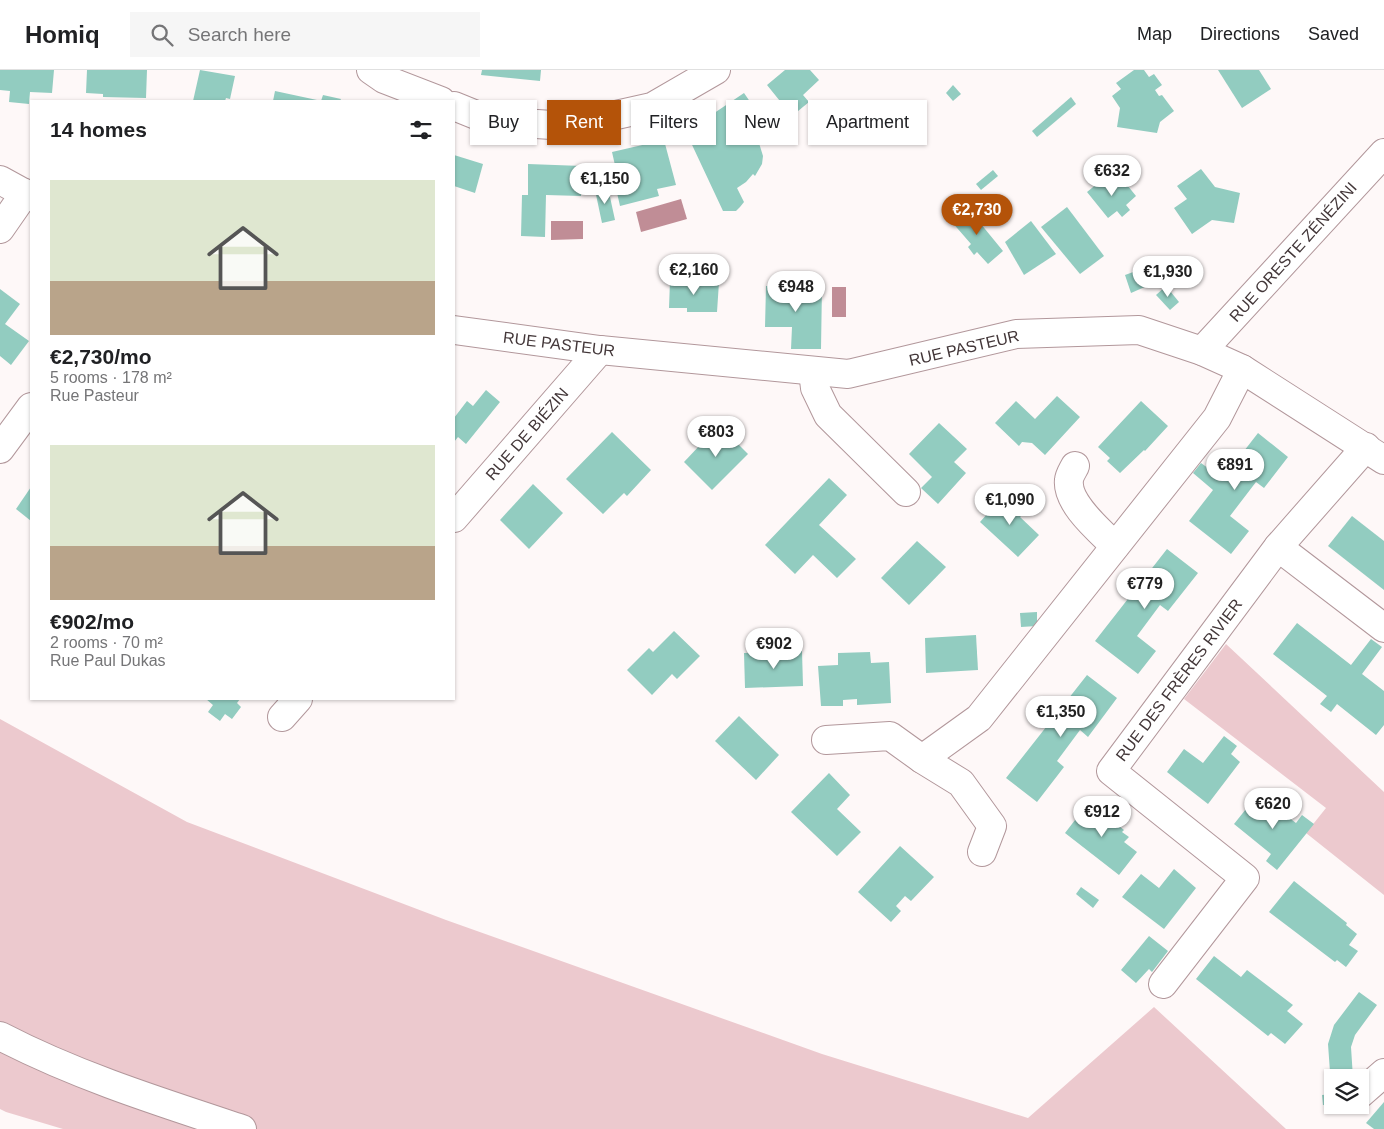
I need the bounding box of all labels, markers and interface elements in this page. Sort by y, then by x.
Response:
search box [130,12,480,57]
text: Homiq [25,21,100,48]
icon: search [148,21,176,49]
text: Search here [188,24,291,45]
text: Map [1137,24,1172,44]
text: Directions [1200,24,1280,44]
text: Saved [1308,24,1359,44]
chip: Buy [470,100,537,145]
chip: Rent [547,100,621,145]
chip: Filters [631,100,716,145]
chip: New [726,100,798,145]
chip: Apartment [808,100,927,145]
icon: filters [407,116,435,144]
text: 14 homes [50,118,147,141]
pin: €632 [1082,154,1142,197]
pin: €1,150 [564,162,646,205]
text: €632 [1094,162,1130,179]
text: €1,150 [581,170,629,187]
street label: RUE ORESTE ZÉNÉZINI [1225,178,1360,325]
pin: €2,730 [936,194,1018,236]
text: €2,730 [953,201,1001,218]
icon: home [198,213,288,303]
pin: €2,160 [653,254,735,296]
pin: €1,930 [1127,256,1209,298]
text: €2,160 [670,261,718,278]
text: €1,930 [1144,263,1192,280]
pin: €948 [766,270,826,313]
text: €948 [778,278,814,295]
street label: RUE PASTEUR [907,327,1021,369]
street label: RUE PASTEUR [502,329,616,359]
text: €2,730/mo [50,345,152,368]
text: 5 rooms · 178 m² [50,369,172,386]
street label: RUE DE BIÉZIN [482,384,572,484]
text: Rue Pasteur [50,387,139,404]
pin: €803 [686,416,746,458]
text: €803 [698,423,734,440]
pin: €891 [1205,448,1265,491]
text: €891 [1217,456,1253,473]
icon: home [198,478,288,568]
pin: €1,090 [969,484,1051,526]
text: €1,090 [986,491,1034,508]
pin: €779 [1115,568,1175,610]
text: €779 [1127,575,1163,592]
street label: RUE DES FRÈRES RIVIER [1112,595,1245,764]
text: €902/mo [50,610,134,633]
pin: €902 [744,628,804,670]
text: 2 rooms · 70 m² [50,634,163,651]
text: €902 [756,635,792,652]
text: Rue Paul Dukas [50,652,166,669]
pin: €1,350 [1020,696,1102,738]
text: €1,350 [1037,703,1085,720]
pin: €620 [1243,788,1303,830]
text: €620 [1255,795,1291,812]
pin: €912 [1072,796,1132,838]
text: €912 [1084,803,1120,820]
map controls [1324,1069,1369,1114]
button: layers [1324,1069,1369,1114]

